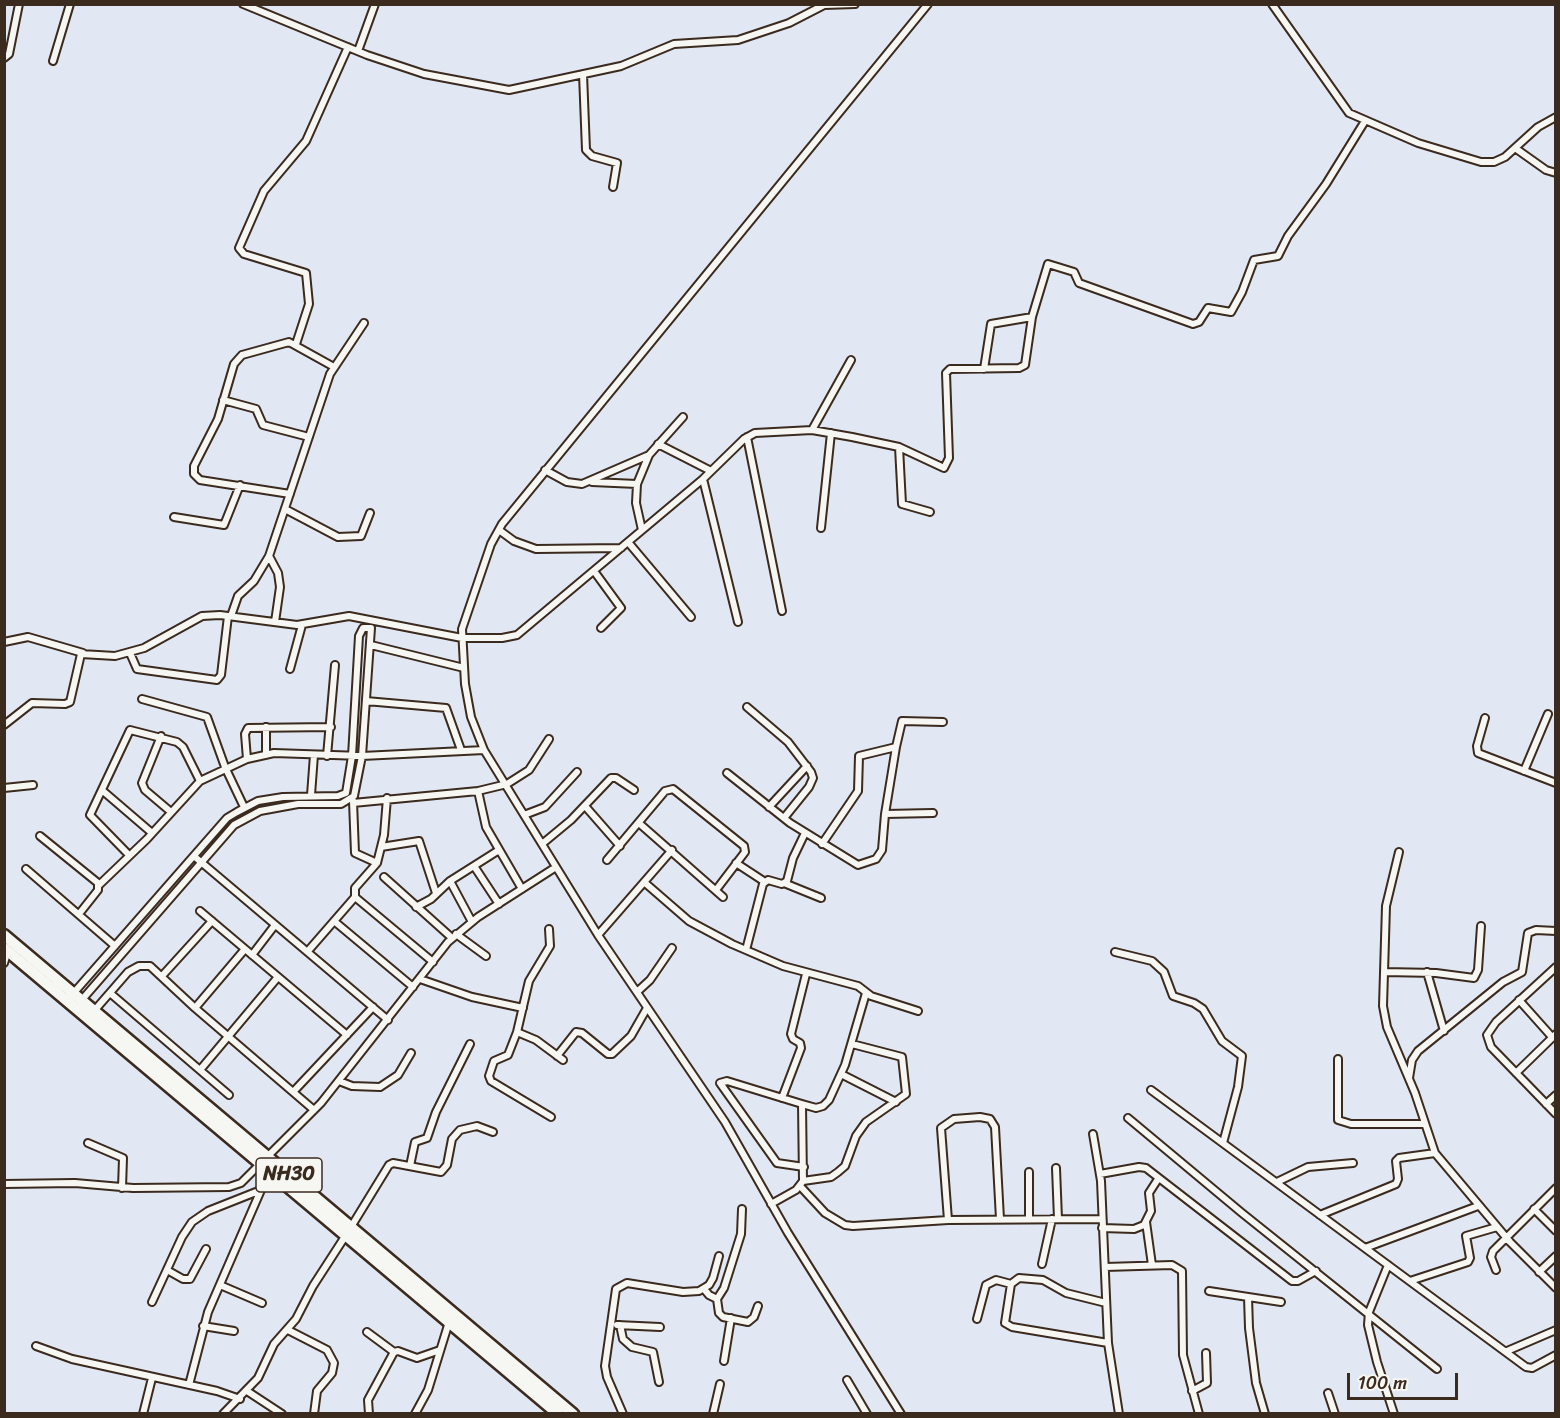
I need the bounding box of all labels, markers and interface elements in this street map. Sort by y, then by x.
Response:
road number: NH30 [256,1158,322,1192]
scale bar [1350,1361,1461,1399]
text: 100 m [1358,1367,1407,1399]

